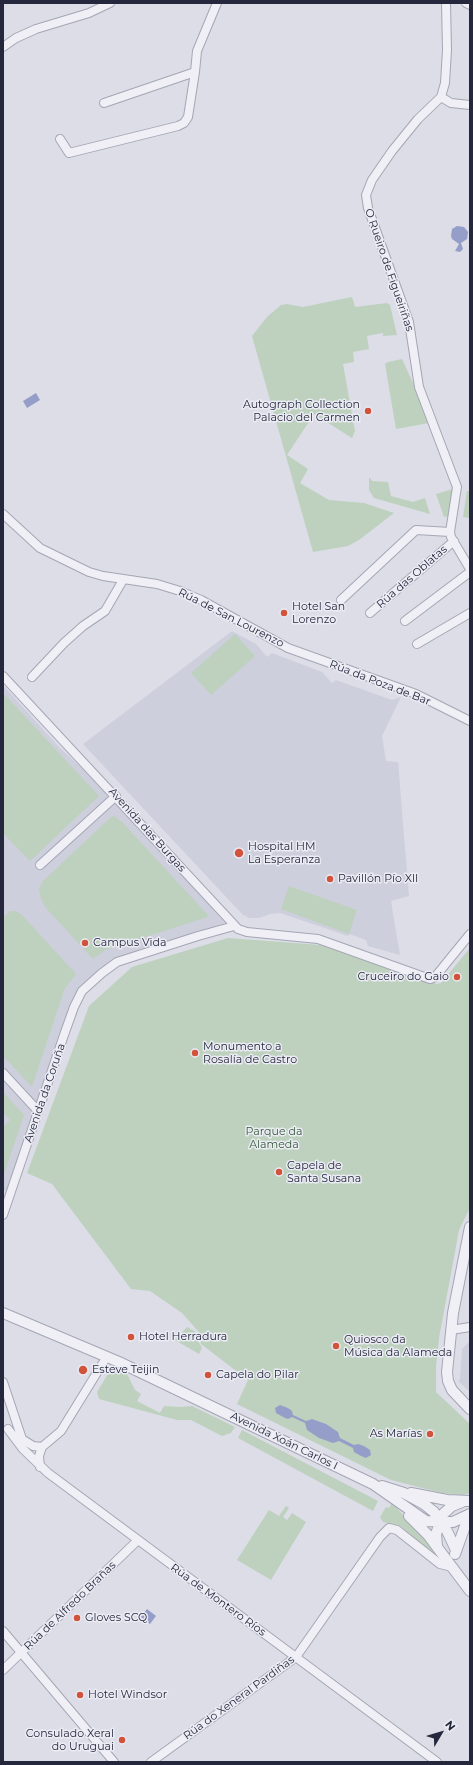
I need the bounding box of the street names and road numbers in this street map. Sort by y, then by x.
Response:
street label: O Rueiro de Figueiriñas [362,207,416,333]
street label: Rúa das Oblatas [374,543,450,611]
street label: Rúa de San Lourenzo [176,586,286,650]
street label: Rúa da Poza de Bar [328,658,432,708]
street label: Avenida das Burgas [106,785,188,875]
street label: Avenida da Coruña [22,1042,68,1144]
street label: Avenida Xoán Carlos I [228,1409,340,1473]
street label: Rúa de Alfredo Brañas [21,1559,119,1653]
street label: Rúa de Montero Ríos [168,1561,268,1639]
street label: Rúa do Xeneral Pardiñas [181,1653,297,1743]

